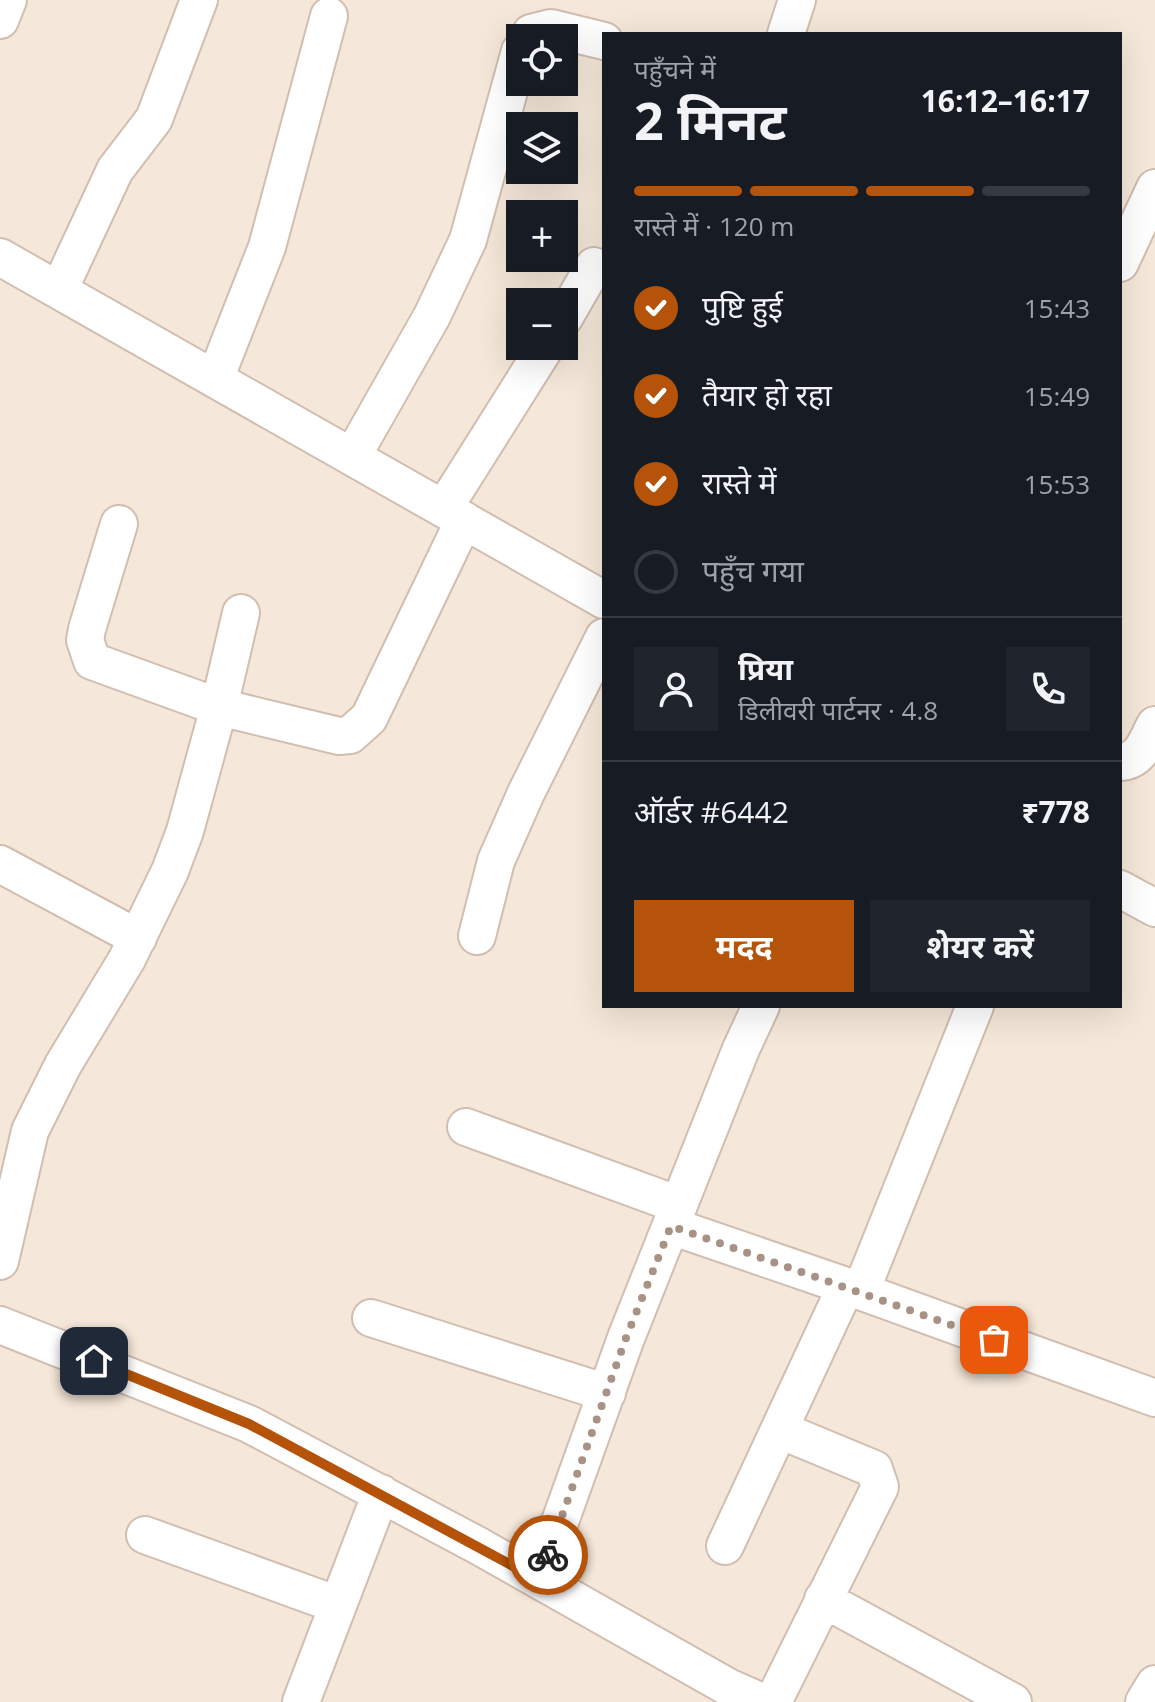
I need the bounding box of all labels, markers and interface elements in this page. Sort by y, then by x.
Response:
map controls [506,24,578,360]
button: locate [506,24,578,96]
text: पहुँचने में [634,51,716,87]
text: 16:12–16:17 [921,80,1090,121]
text: 2 मिनट [634,84,786,155]
button: layers [506,112,578,184]
button: + [506,200,578,272]
text: रास्ते में · 120 m [634,208,794,244]
icon: check [634,286,678,330]
text: पुष्टि हुई [702,286,783,327]
button: − [506,288,578,360]
text: 15:43 [1024,290,1090,326]
icon: check [634,374,678,418]
text: तैयार हो रहा [702,374,832,415]
text: 15:49 [1024,378,1090,414]
icon: check [634,462,678,506]
text: रास्ते में [702,462,777,503]
text: 15:53 [1024,466,1090,502]
text: पहुँच गया [702,550,804,591]
button: person [634,647,718,731]
button: phone [1006,647,1090,731]
text: प्रिया [738,648,793,689]
text: डिलीवरी पार्टनर · 4.8 [738,692,938,728]
text: ऑर्डर #6442 [634,791,789,832]
text: ₹778 [1021,791,1090,832]
button: मदद [634,900,854,992]
button: शेयर करें [870,900,1090,992]
pin [960,1306,1028,1374]
icon: bag [972,1318,1016,1362]
pin [60,1327,128,1395]
icon: home [72,1339,116,1383]
courier [508,1515,588,1595]
icon: bike [526,1533,570,1577]

